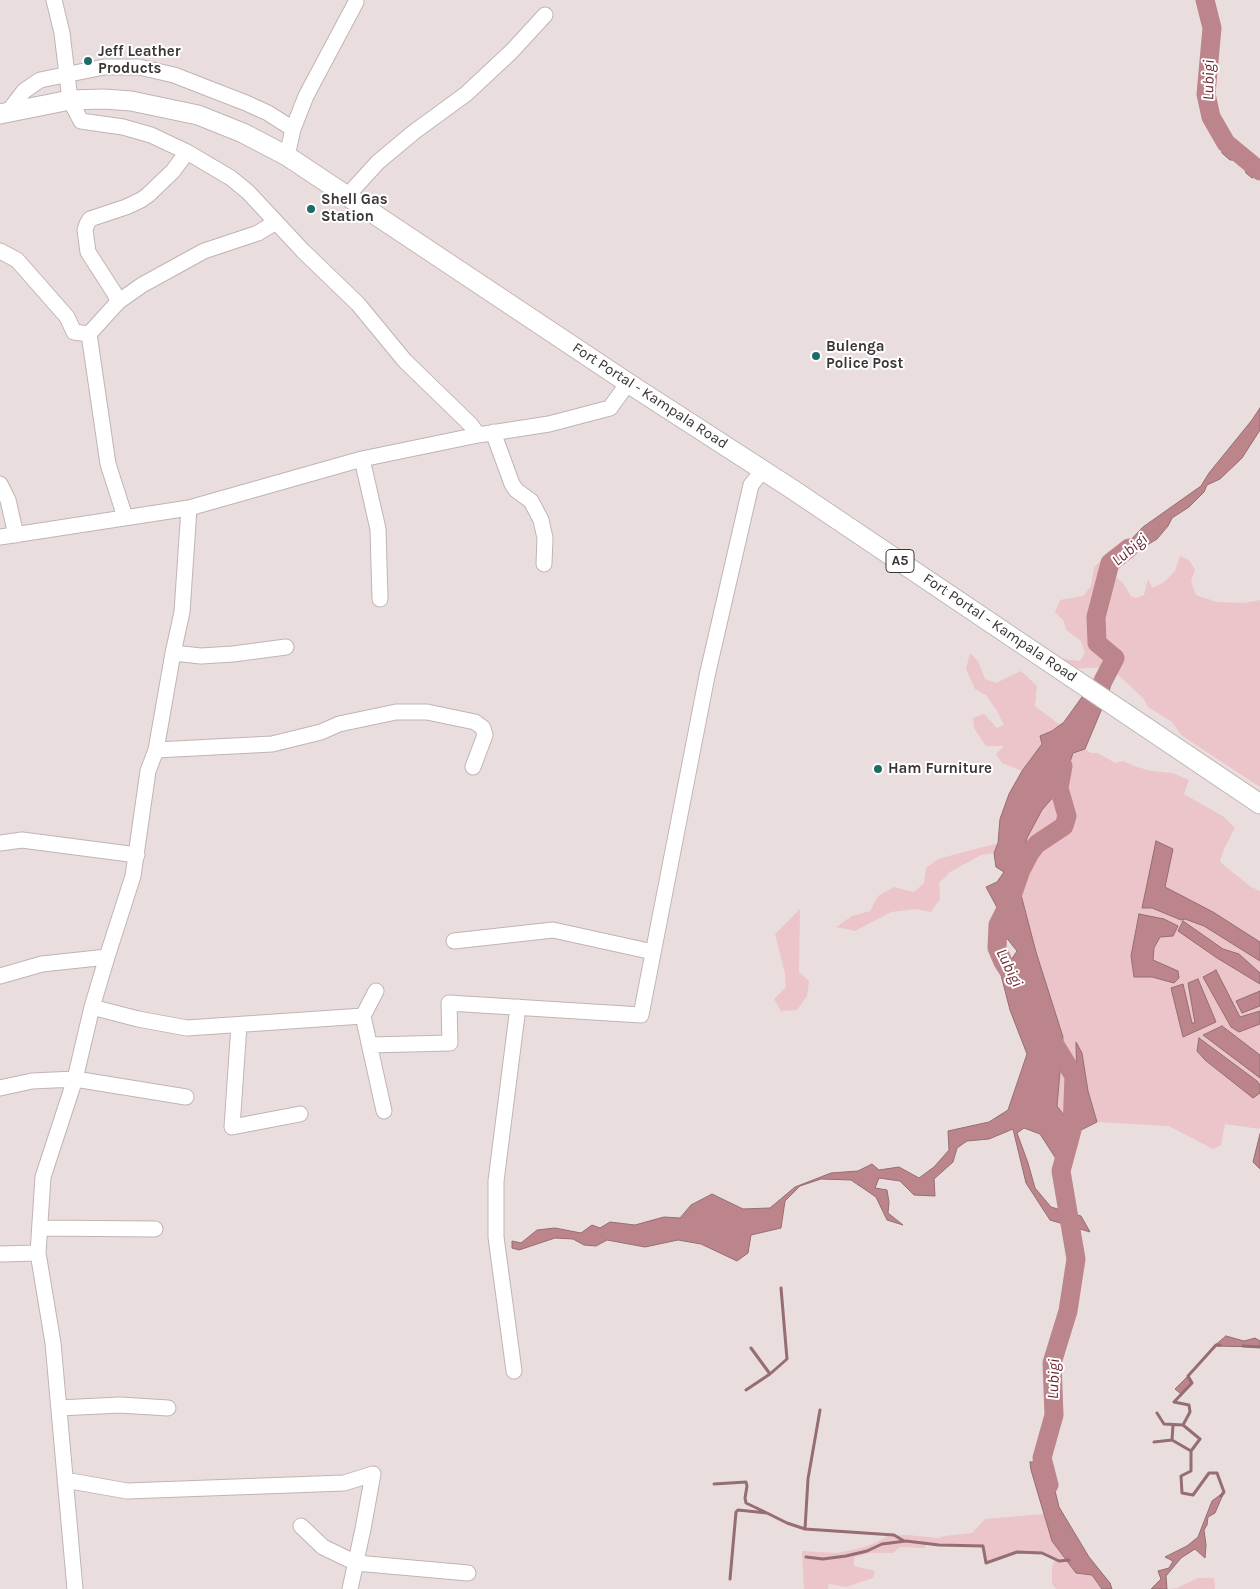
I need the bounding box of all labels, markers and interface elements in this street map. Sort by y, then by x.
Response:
place label: Jeff Leather Products [98,43,181,78]
marker: Jeff Leather Products [82,55,94,67]
water label: Lubigi [1199,60,1219,100]
place label: Shell Gas Station [321,191,388,226]
marker: Shell Gas Station [305,203,317,215]
place label: Bulenga Police Post [826,338,903,373]
street label: Fort Portal - Kampala Road [569,339,731,453]
marker: Bulenga Police Post [810,350,822,362]
water label: Lubigi [1108,530,1152,570]
road number: A5 [886,550,914,572]
street label: Fort Portal - Kampala Road [920,570,1080,686]
place label: Ham Furniture [888,760,992,778]
marker: Ham Furniture [872,763,884,775]
water label: Lubigi [991,946,1027,990]
water label: Lubigi [1044,1358,1064,1400]

